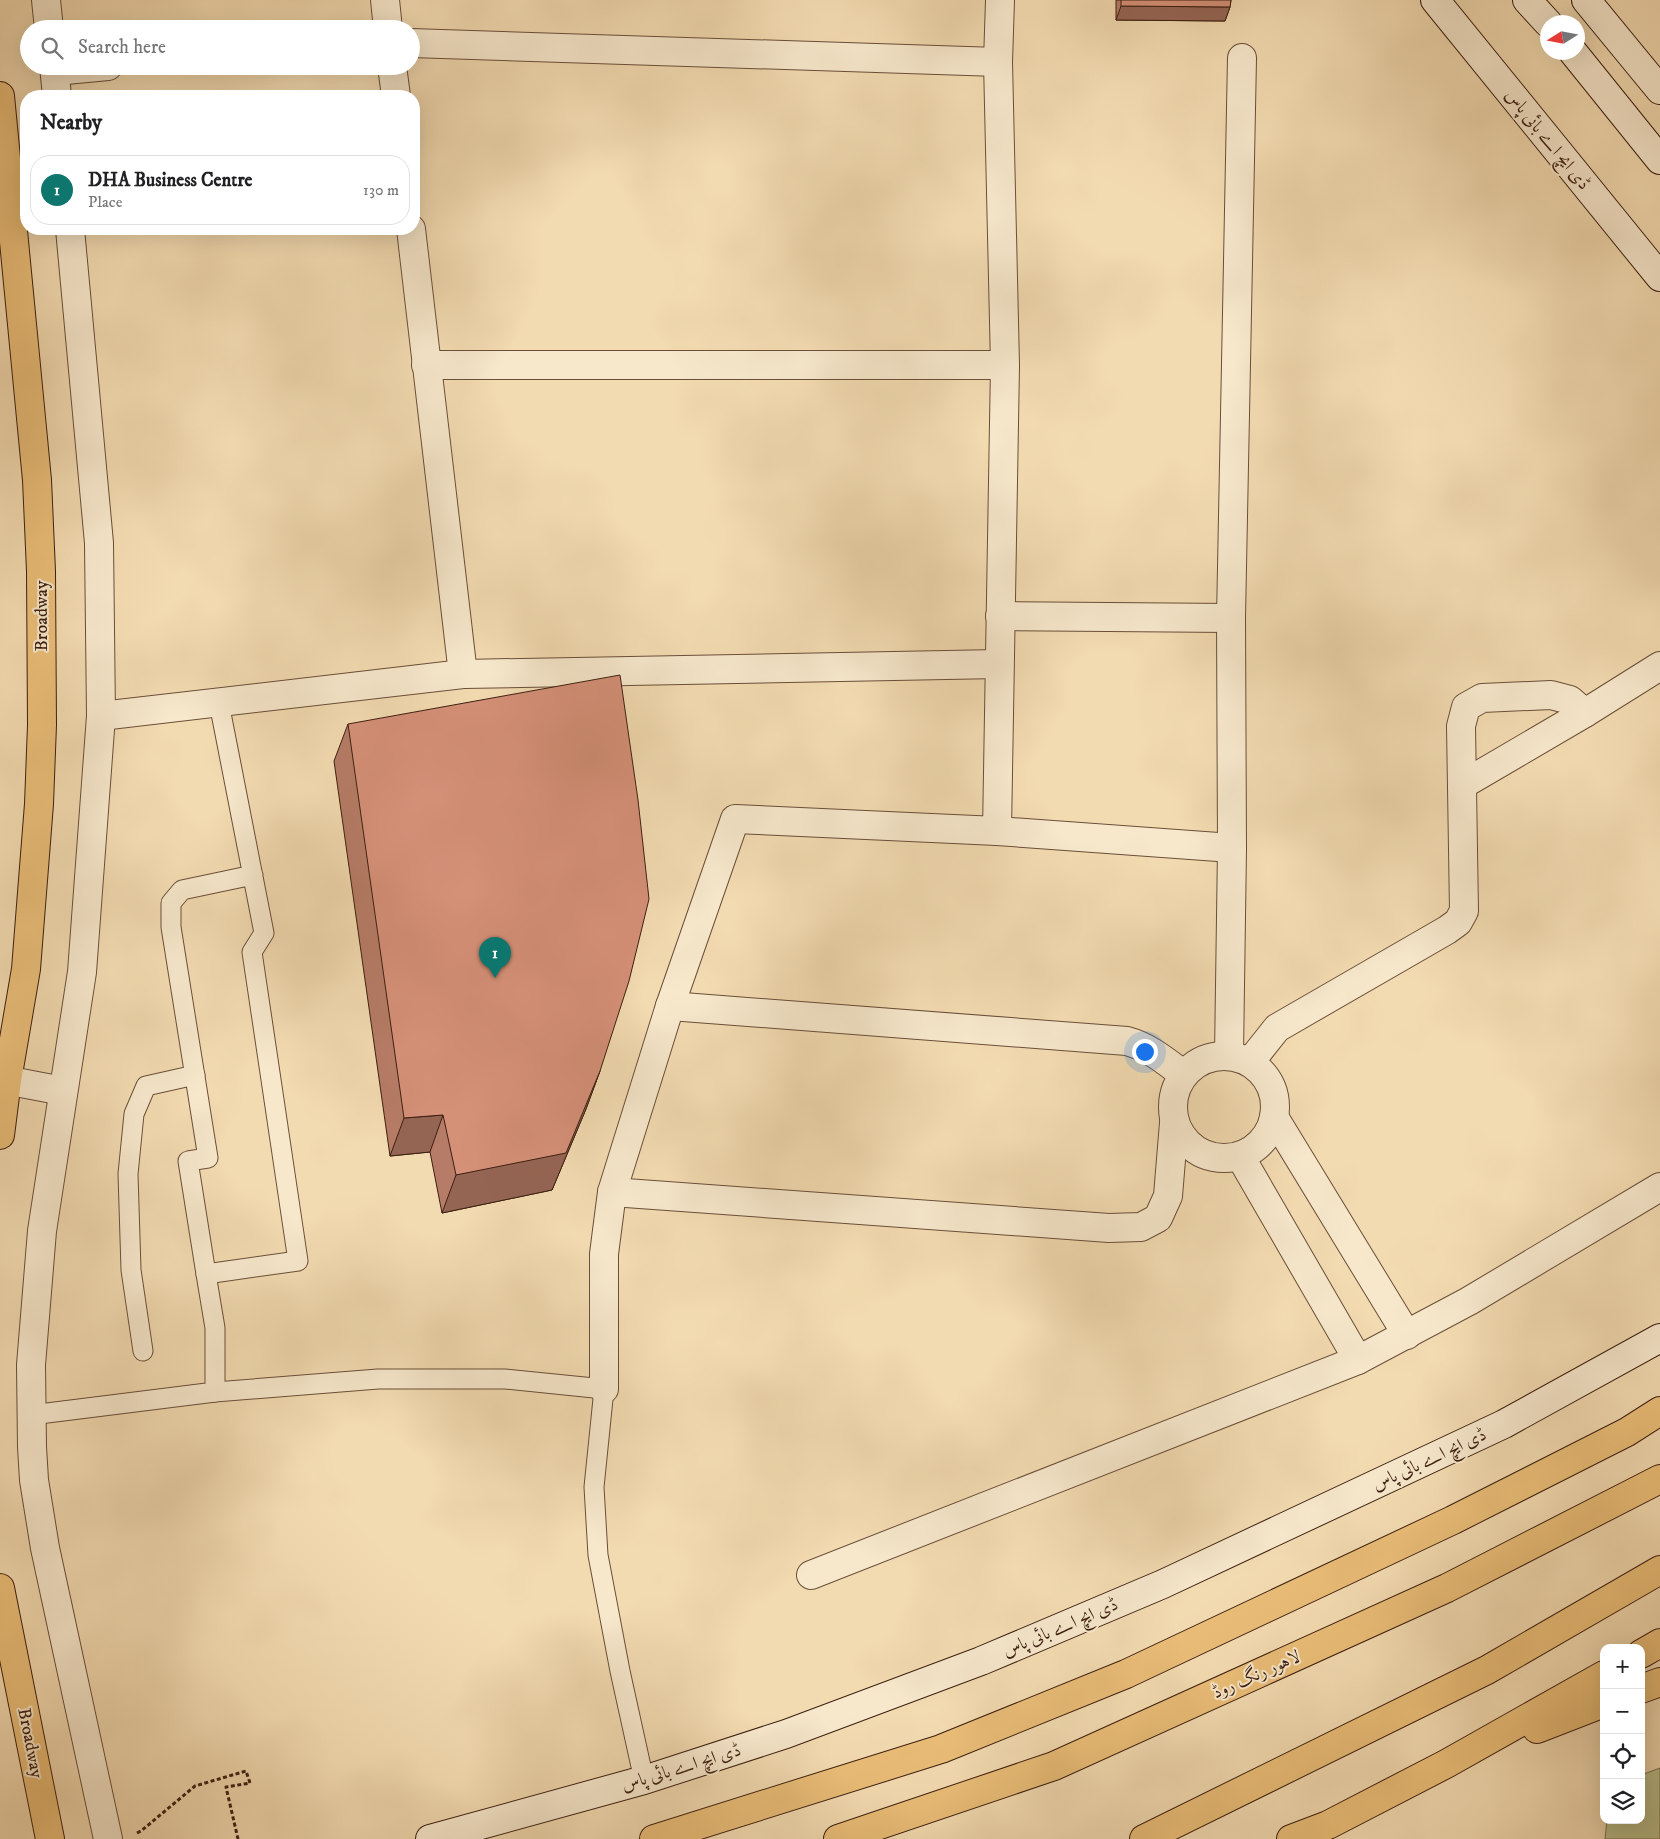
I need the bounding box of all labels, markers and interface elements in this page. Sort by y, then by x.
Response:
north arrow [1540,15,1585,60]
search box [20,20,420,75]
icon: search [38,34,66,62]
text: Search here [78,36,166,59]
street label: ڈی ایچ اے بائی پاس [1497,85,1595,197]
text: Nearby [40,110,102,136]
text: DHA Business Centre [88,169,252,192]
text: 1 [54,180,60,200]
text: 130 m [363,180,399,200]
text: Place [88,192,122,212]
street label: Broadway [31,580,53,651]
pin: 1 [479,937,511,978]
your location [1132,1039,1158,1065]
street label: ڈی ایچ اے بائی پاس [1369,1424,1492,1500]
street label: ڈی ایچ اے بائی پاس [999,1594,1123,1666]
street label: لاہور رنگ روڈ [1208,1644,1304,1704]
map controls [1600,1644,1645,1824]
button: + [1600,1644,1645,1689]
button: − [1600,1689,1645,1734]
street label: Broadway [12,1706,48,1781]
button: locate [1600,1734,1645,1779]
street label: ڈی ایچ اے بائی پاس [619,1739,745,1800]
button: layers [1600,1779,1645,1824]

